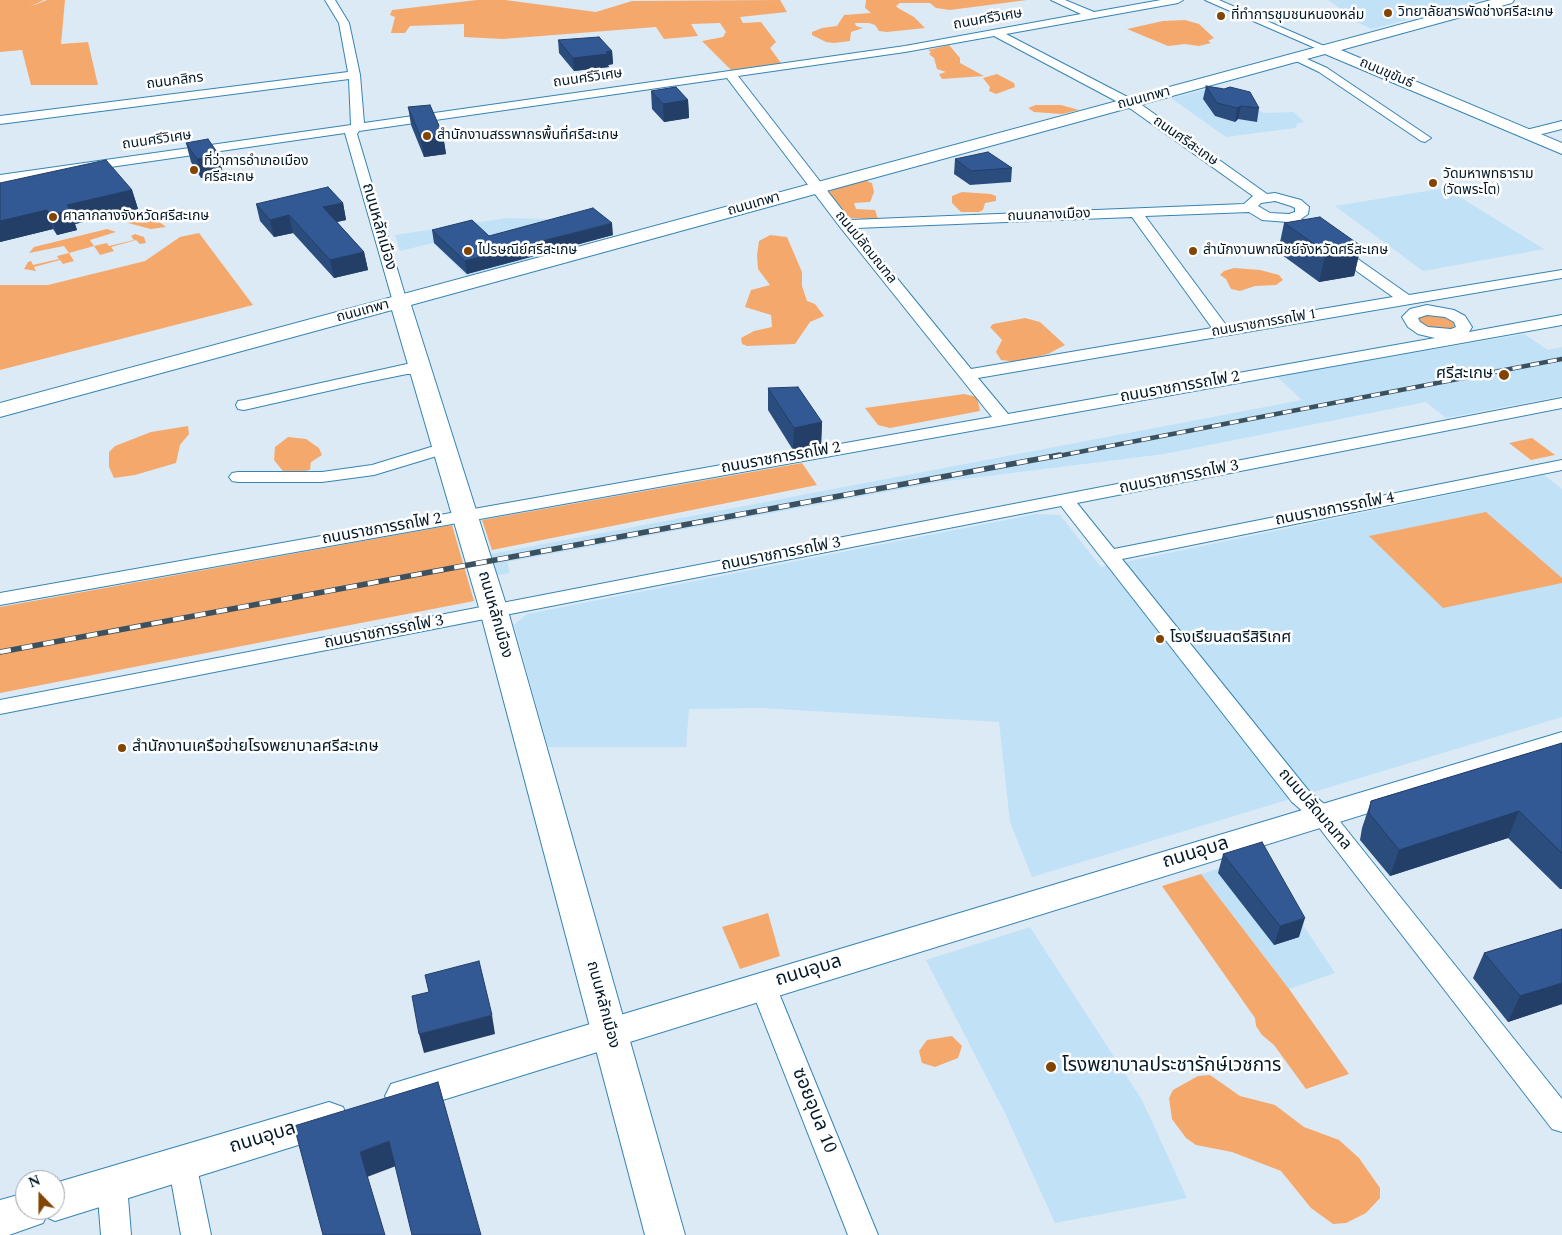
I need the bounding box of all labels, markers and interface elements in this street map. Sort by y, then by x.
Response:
place label: วิทยาลัยสารพัดช่างศรีสะเกษ [1398,5,1553,21]
street label: ถนนศรีวิเศษ [952,6,1024,34]
marker: วิทยาลัยสารพัดช่างศรีสะเกษ [1382,7,1394,19]
place label: ที่ทำการชุมชนหนองหล่ม [1231,8,1364,24]
marker: ที่ทำการชุมชนหนองหล่ม [1215,10,1227,22]
street label: ถนนขุขันธ์ [1356,55,1416,93]
street label: ถนนศรีวิเศษ [552,66,624,92]
street label: ถนนกสิกร [146,70,204,94]
street label: ถนนเทพา [1116,84,1172,114]
street label: ถนนศรีสะเกษ [1149,113,1221,171]
street label: ถนนศรีวิเศษ [121,128,193,154]
place label: สำนักงานสรรพากรพื้นที่ศรีสะเกษ [437,128,618,144]
marker: สำนักงานสรรพากรพื้นที่ศรีสะเกษ [421,130,433,142]
place label: ที่ว่าการอำเภอเมือง ศรีสะเกษ [204,154,309,186]
marker: ที่ว่าการอำเภอเมือง ศรีสะเกษ [188,164,200,176]
place label: วัดมหาพุทธาราม (วัดพระโต) [1443,167,1534,200]
marker: วัดมหาพุทธาราม (วัดพระโต) [1427,177,1439,189]
street label: ถนนหลักเมือง [356,181,400,273]
street label: ถนนเทพา [726,190,782,220]
street label: ถนนกลางเมือง [1007,206,1091,226]
street label: ถนนปลัดมณฑล [831,208,899,288]
place label: ศาลากลางจังหวัดศรีสะเกษ [63,209,209,225]
marker: ศาลากลางจังหวัดศรีสะเกษ [47,211,59,223]
place label: ไปรษณีย์ศรีสะเกษ [478,243,577,259]
place label: สำนักงานพาณิชย์จังหวัดศรีสะเกษ [1203,243,1388,259]
marker: ไปรษณีย์ศรีสะเกษ [462,245,474,257]
marker: สำนักงานพาณิชย์จังหวัดศรีสะเกษ [1187,245,1199,257]
street label: ถนนเทพา [335,297,391,327]
street label: ถนนราชการรถไฟ 1 [1210,307,1318,341]
place label: ศรีสะเกษ [1436,365,1493,385]
street label: ถนนราชการรถไฟ 2 [1119,368,1241,408]
marker: ศรีสะเกษ [1497,368,1511,382]
street label: ถนนราชการรถไฟ 2 [720,439,842,479]
street label: ถนนราชการรถไฟ 3 [1118,457,1240,499]
street label: ถนนราชการรถไฟ 4 [1274,489,1396,531]
street label: ถนนราชการรถไฟ 2 [321,510,443,550]
street label: ถนนราชการรถไฟ 3 [720,534,842,576]
street label: ถนนหลักเมือง [472,569,516,661]
street label: ถนนราชการรถไฟ 3 [323,612,445,654]
place label: โรงเรียนสตรีสิริเกศ [1170,629,1291,649]
marker: โรงเรียนสตรีสิริเกศ [1154,633,1166,645]
place label: สำนักงานเครือข่ายโรงพยาบาลศรีสะเกษ [132,738,379,758]
marker: สำนักงานเครือข่ายโรงพยาบาลศรีสะเกษ [116,742,128,754]
street label: ถนนปลัดมณฑล [1273,765,1355,855]
street label: ถนนอุบล [1160,833,1232,875]
street label: ถนนอุบล [773,951,845,993]
street label: ถนนหลักเมือง [581,959,623,1051]
place label: โรงพยาบาลประชารักษ์เวชการ [1062,1056,1281,1078]
marker: โรงพยาบาลประชารักษ์เวชการ [1044,1060,1058,1074]
street label: ซอยอุบล 10 [786,1065,840,1157]
street label: ถนนอุบล [227,1118,299,1160]
north arrow [15,1170,65,1220]
text: N [25,1170,44,1193]

